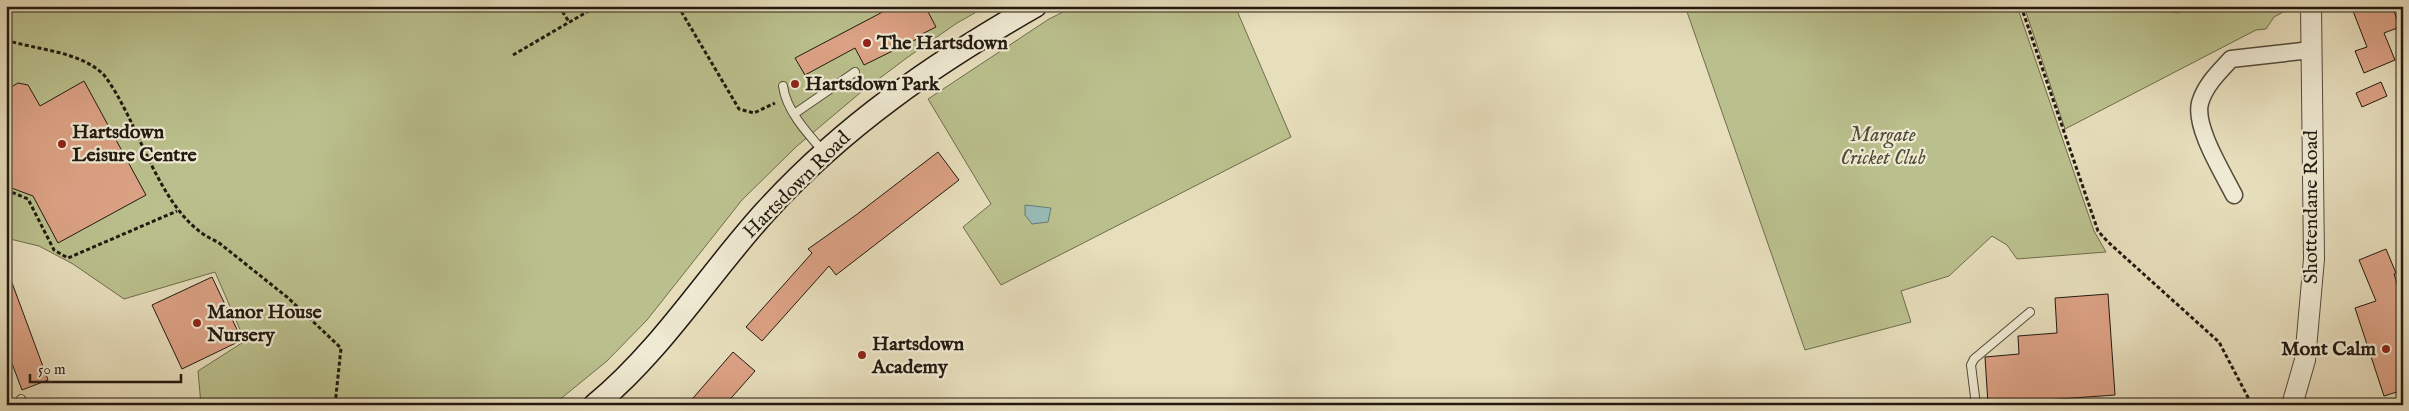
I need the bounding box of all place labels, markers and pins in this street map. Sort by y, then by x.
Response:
place label: The Hartsdown [876,31,1008,56]
marker: The Hartsdown [861,37,873,49]
place label: Hartsdown Park [805,72,941,97]
marker: Hartsdown Park [789,78,801,90]
place label: Hartsdown Leisure Centre [72,120,197,168]
marker: Hartsdown Leisure Centre [56,138,68,150]
place label: Manor House Nursery [206,300,322,348]
marker: Manor House Nursery [191,317,203,329]
place label: Hartsdown Academy [871,332,964,380]
place label: Mont Calm [2281,337,2377,362]
marker: Mont Calm [2380,343,2392,355]
marker: Hartsdown Academy [856,349,868,361]

